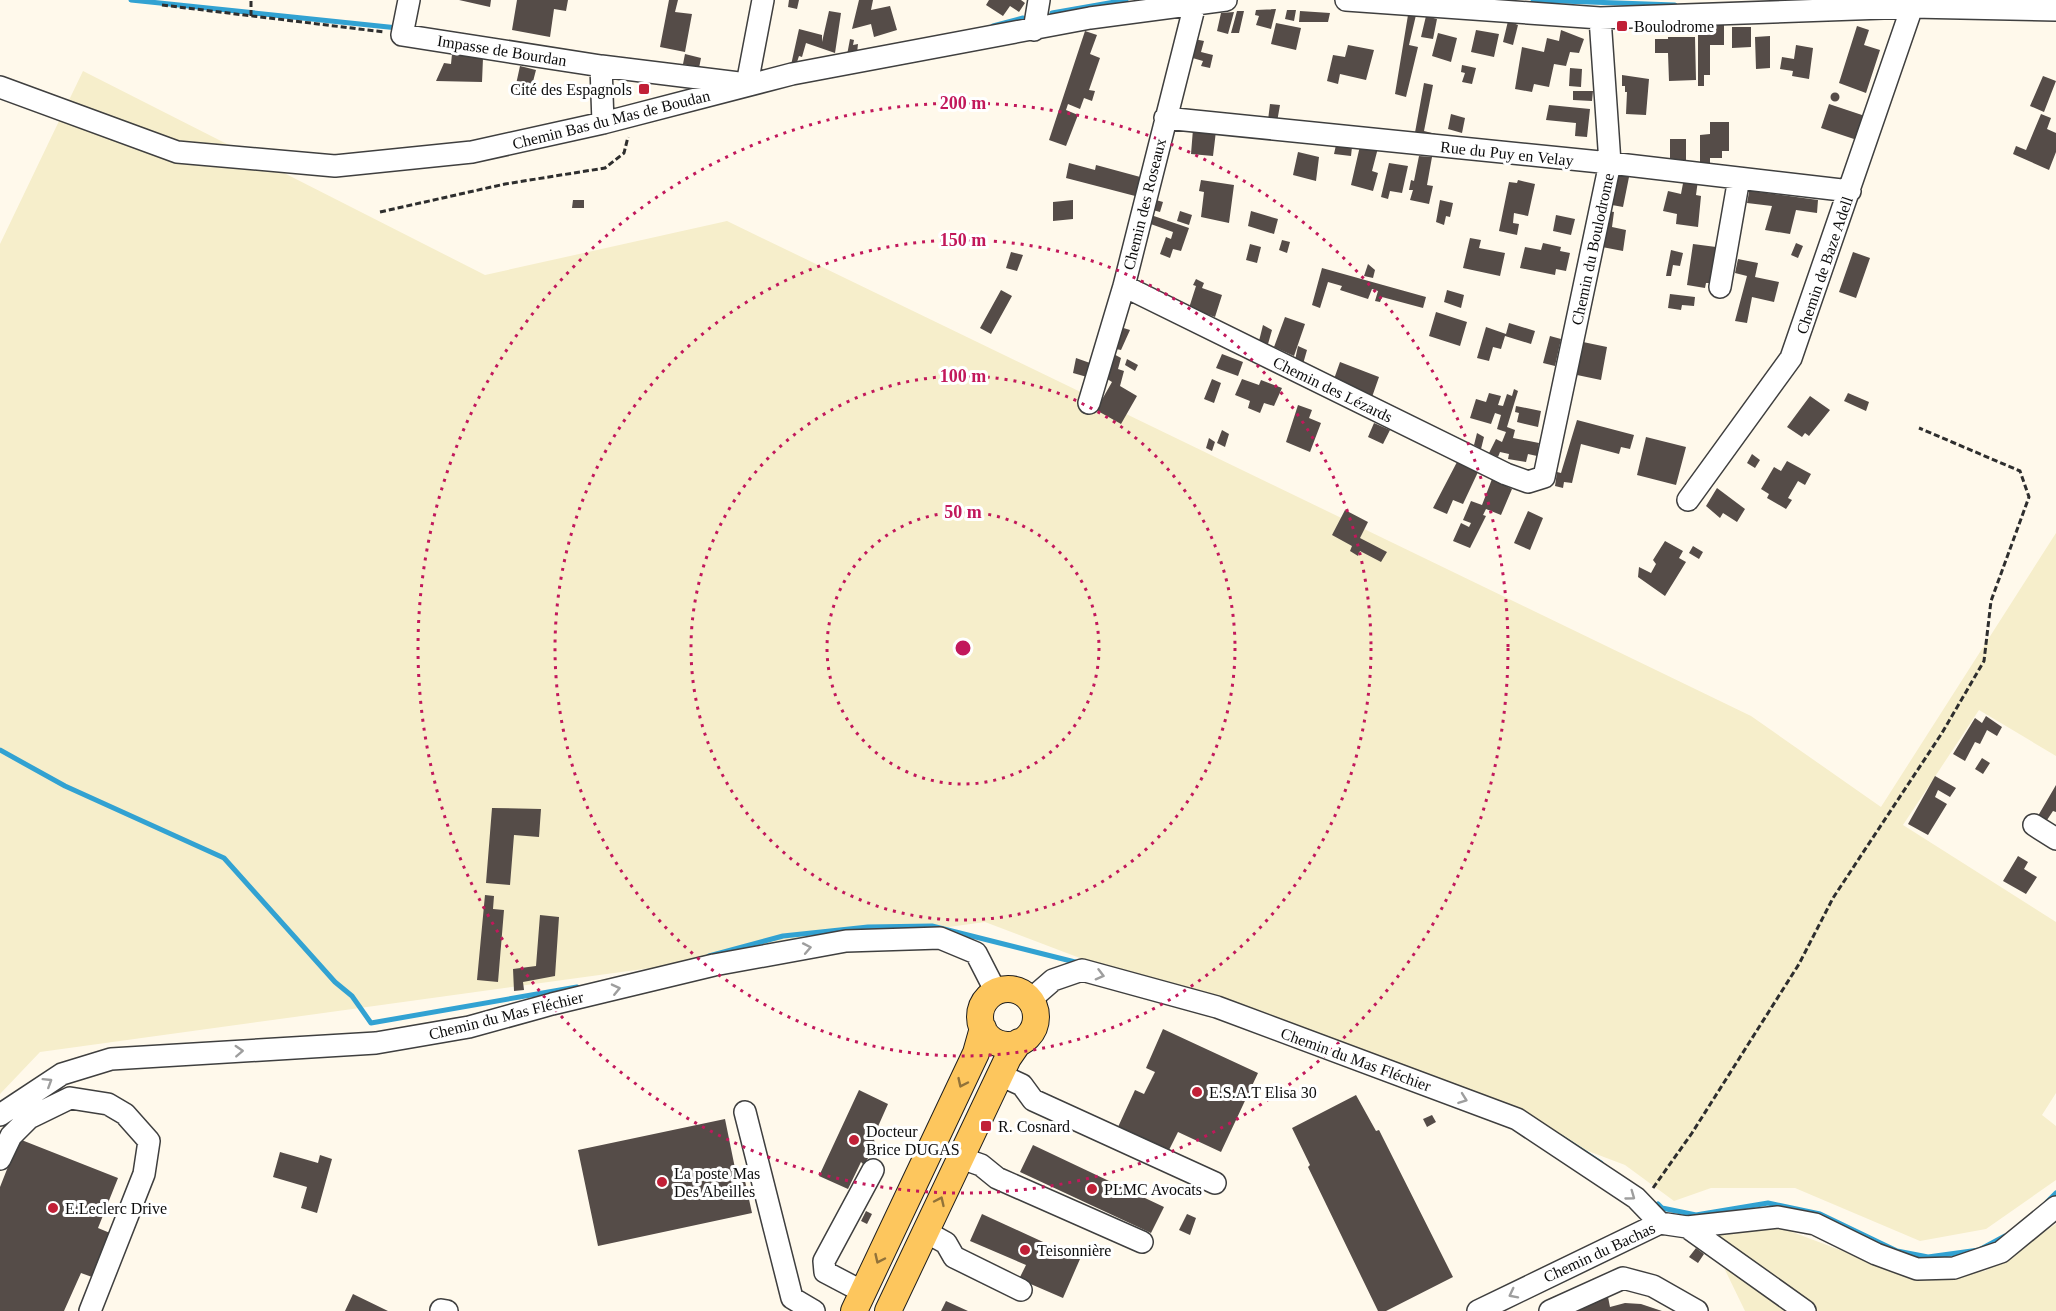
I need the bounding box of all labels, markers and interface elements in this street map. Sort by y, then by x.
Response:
place label: Boulodrome [1634,18,1714,35]
marker: Boulodrome [1615,19,1629,33]
street label: Impasse de Bourdan [436,32,568,70]
place label: Cité des Espagnols [510,81,632,99]
marker: Cité des Espagnols [637,82,651,96]
street label: Chemin Bas du Mas de Boudan [511,87,712,152]
text: 200 m [940,93,986,113]
street label: Chemin des Roseaux [1120,137,1169,272]
street label: Rue du Puy en Velay [1439,138,1574,170]
street label: Chemin du Boulodrome [1568,172,1617,327]
street label: Chemin de Baze Adell [1793,194,1856,336]
text: 150 m [940,230,986,250]
street label: Chemin des Lézards [1270,353,1395,426]
text: 100 m [940,366,986,386]
text: 50 m [944,502,982,522]
centre of rings [953,638,973,658]
one-way arrow [801,942,811,955]
one-way arrow [1094,968,1105,980]
one-way arrow [611,983,621,996]
street label: Chemin du Mas Fléchier [427,988,586,1043]
street label: Chemin du Mas Fléchier [1278,1024,1434,1095]
one-way arrow [234,1045,243,1058]
one-way arrow [957,1076,969,1087]
one-way arrow [42,1078,52,1090]
place label: E.S.A.T Elisa 30 [1209,1084,1317,1101]
marker: E.S.A.T Elisa 30 [1190,1085,1204,1099]
one-way arrow [1457,1092,1468,1104]
place label: R. Cosnard [998,1118,1070,1135]
marker: R. Cosnard [979,1119,993,1133]
place label: Docteur Brice DUGAS [866,1123,960,1158]
marker: Docteur Brice DUGAS [847,1133,861,1147]
place label: La poste Mas Des Abeilles [674,1165,760,1200]
marker: La poste Mas Des Abeilles [655,1175,669,1189]
place label: PLMC Avocats [1104,1181,1202,1198]
marker: PLMC Avocats [1085,1182,1099,1196]
one-way arrow [1624,1188,1635,1199]
one-way arrow [933,1197,945,1208]
place label: E.Leclerc Drive [65,1200,167,1217]
marker: E.Leclerc Drive [46,1201,60,1215]
street label: Chemin du Bachas [1541,1219,1658,1286]
place label: Teisonnière [1037,1242,1111,1259]
marker: Teisonnière [1018,1243,1032,1257]
one-way arrow [874,1253,886,1264]
one-way arrow [1508,1286,1519,1298]

